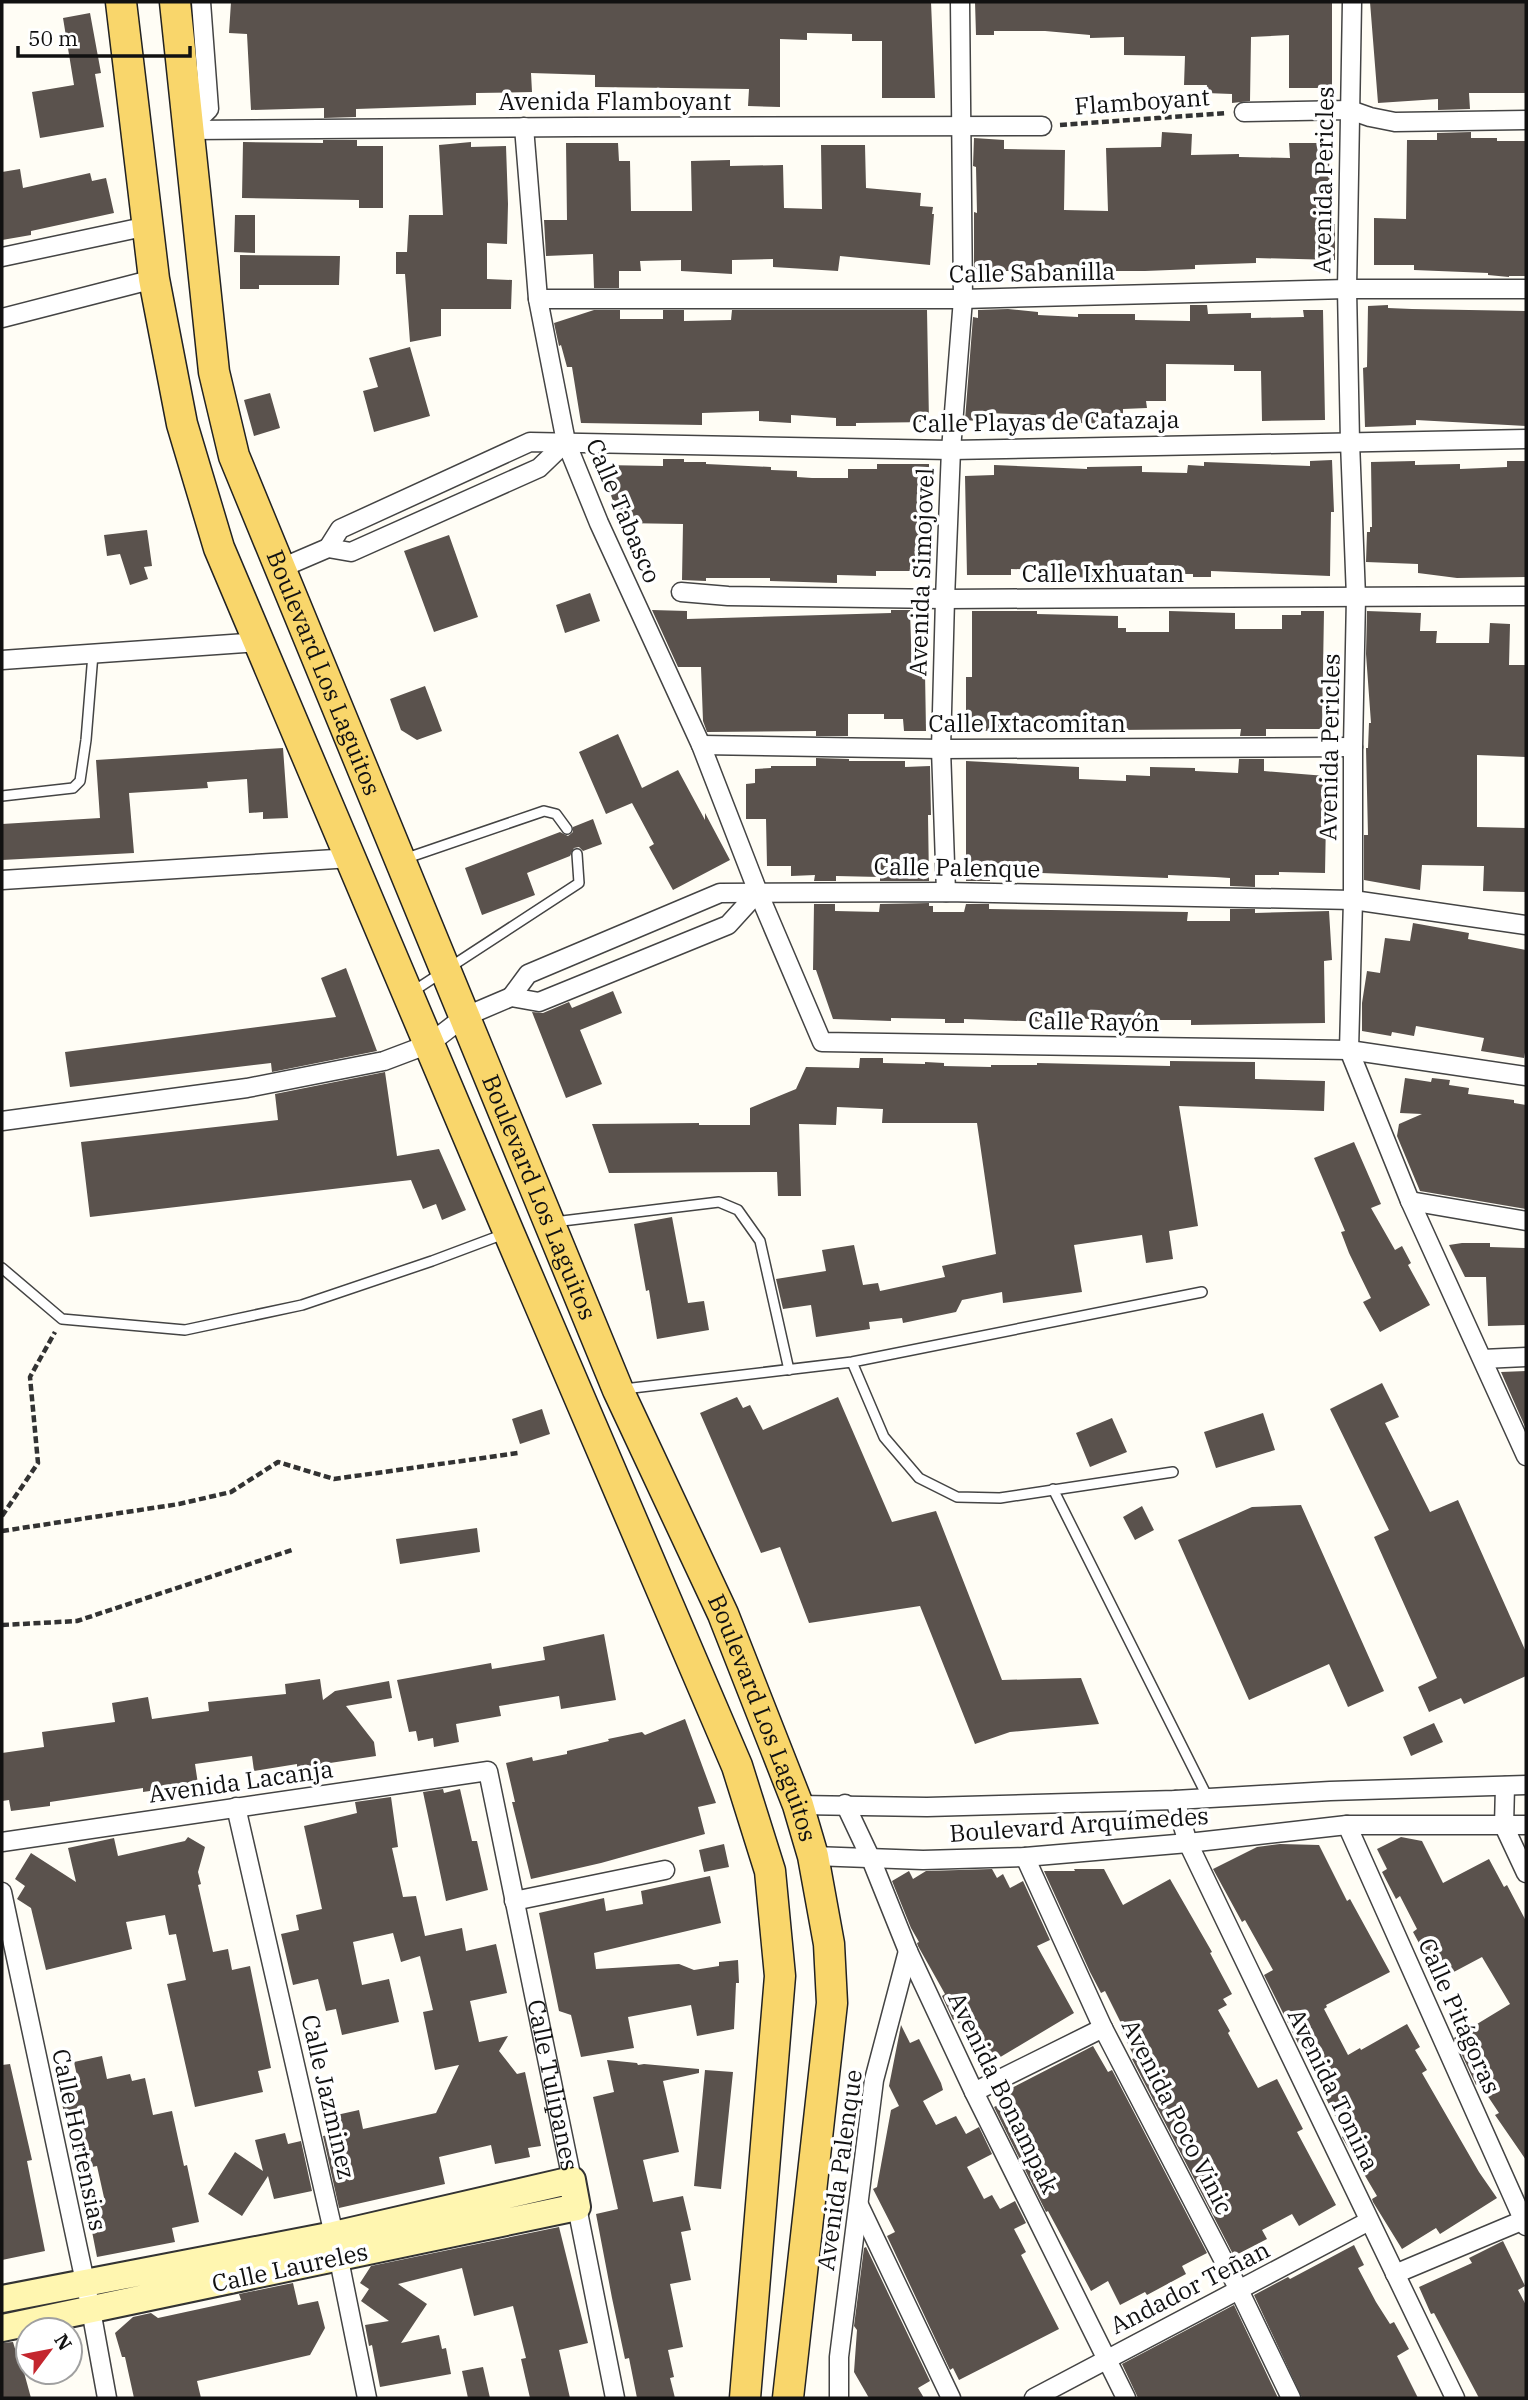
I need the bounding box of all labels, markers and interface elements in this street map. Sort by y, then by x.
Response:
scale bar [18,14,189,58]
text: 50 m [28,24,78,52]
street label: Flamboyant [1073,80,1211,122]
street label: Avenida Flamboyant [498,85,732,117]
street label: Avenida Pericles [1305,86,1341,274]
street label: Calle Sabanilla [949,255,1115,289]
street label: Calle Playas de Catazaja [912,403,1180,439]
street label: Calle Tabasco [579,434,669,588]
street label: Avenida Simojovel [901,467,941,677]
street label: Boulevard Los Laguitos [259,545,389,800]
street label: Calle Ixhuatan [1022,557,1184,589]
street label: Avenida Pericles [1311,653,1347,841]
street label: Calle Ixtacomitan [928,707,1126,739]
street label: Calle Palenque [874,850,1041,884]
street label: Calle Rayón [1028,1004,1160,1038]
street label: Boulevard Los Laguitos [475,1069,604,1325]
street label: Boulevard Los Laguitos [701,1589,825,1845]
street label: Avenida Lacanja [147,1752,335,1810]
street label: Boulevard Arquímedes [948,1799,1210,1849]
street label: Calle Pitágoras [1411,1933,1509,2098]
street label: Avenida Bonampak [941,1986,1067,2199]
street label: Calle Tulipanes [520,1997,587,2174]
street label: Avenida Tonina [1281,2003,1387,2176]
street label: Calle Jazminez [294,2011,363,2182]
street label: Avenida Poco Vinic [1115,2013,1241,2220]
street label: Calle Hortensias [45,2046,115,2234]
street label: Avenida Palenque [809,2067,869,2272]
street label: Andador Teñan [1104,2233,1275,2341]
street label: Calle Laureles [209,2235,371,2299]
north arrow [14,2316,84,2386]
text: N [49,2329,78,2355]

